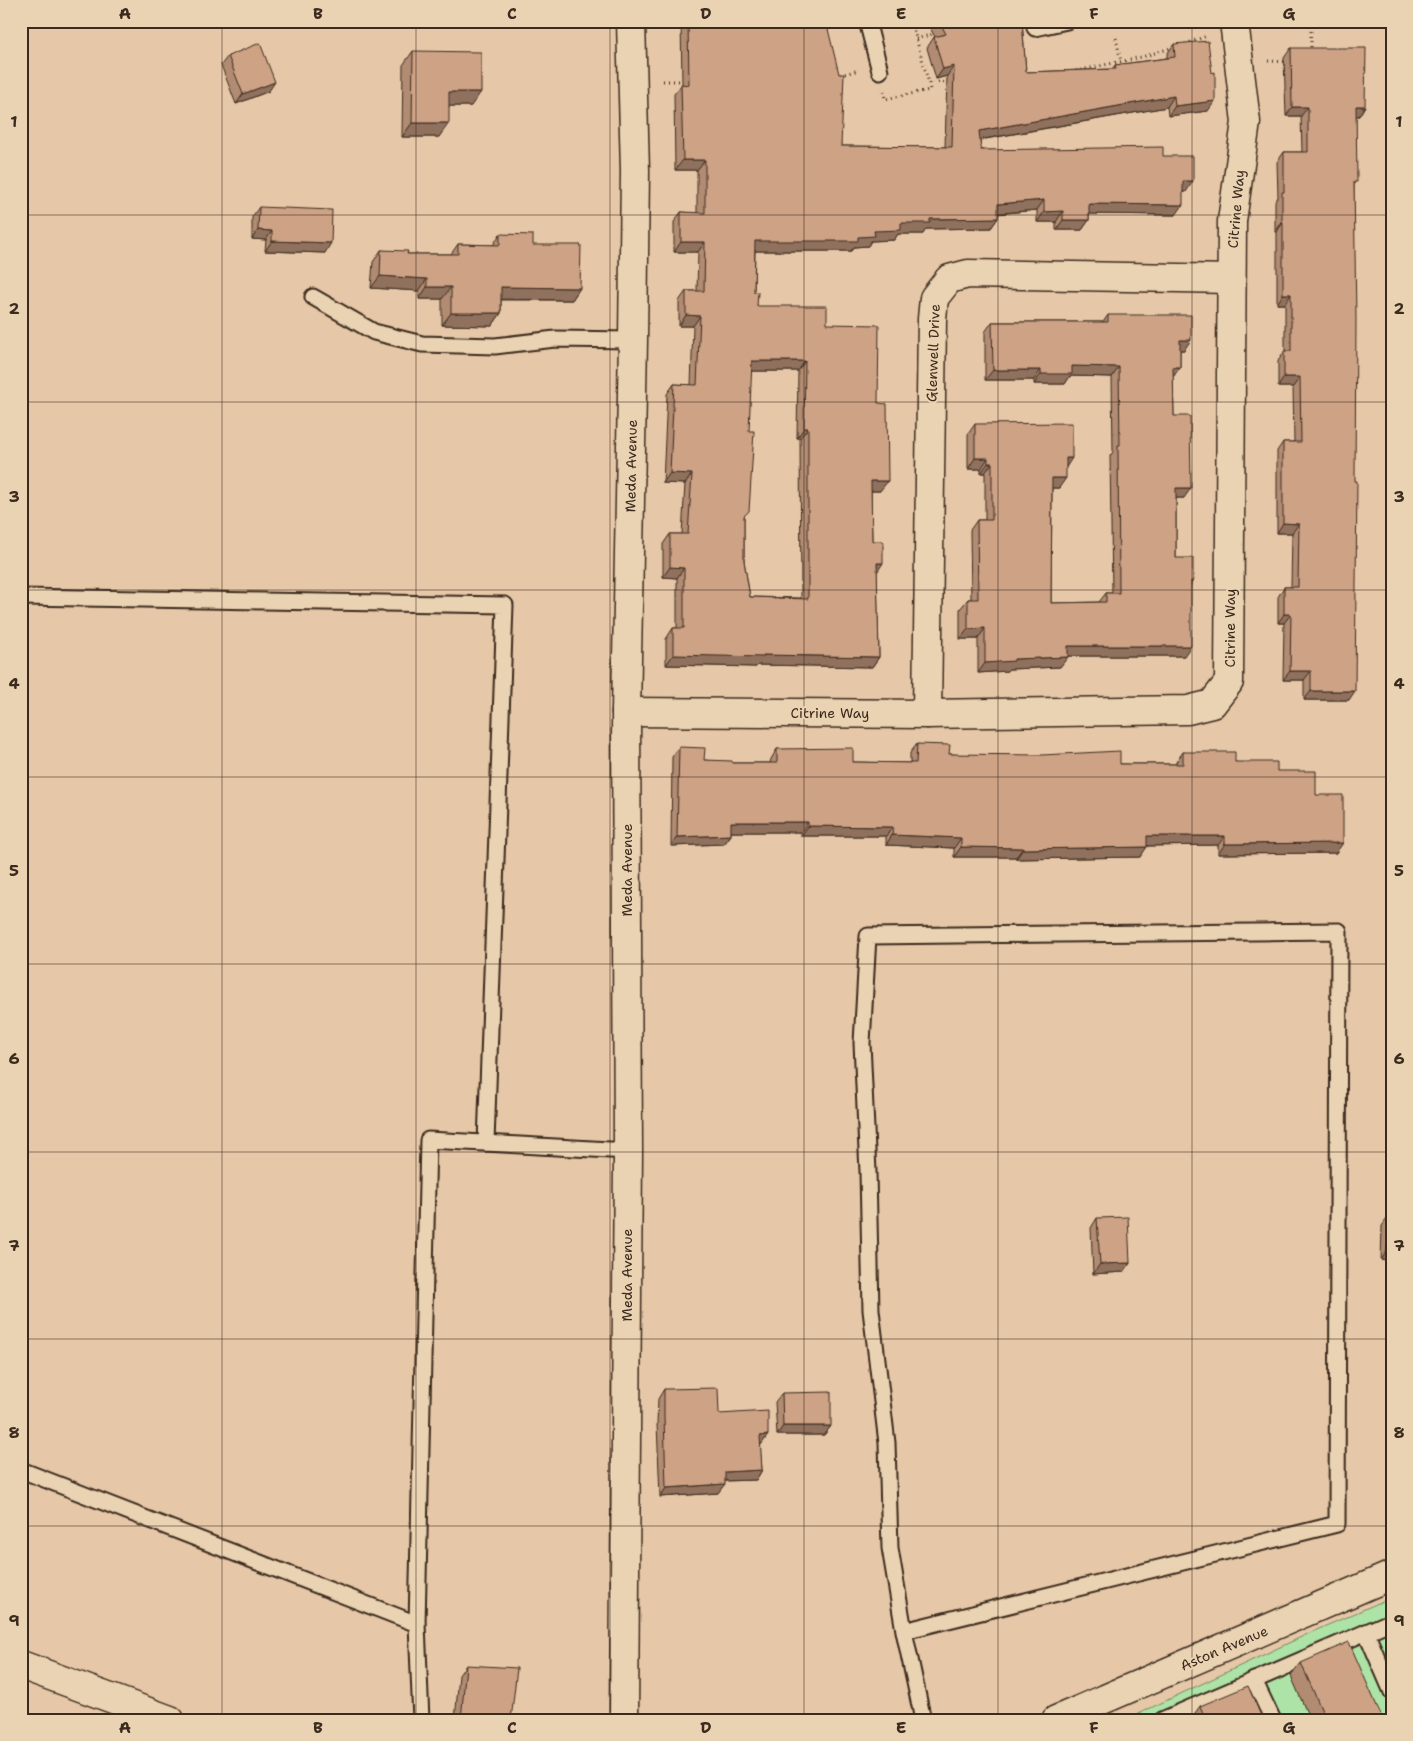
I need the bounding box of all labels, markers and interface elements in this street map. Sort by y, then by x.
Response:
text: A [119,3,131,24]
text: B [313,3,323,24]
text: C [507,3,517,24]
text: D [700,3,712,24]
text: E [896,3,906,24]
text: F [1089,3,1099,24]
text: G [1283,3,1296,24]
text: 1 [10,111,18,132]
text: 1 [1395,111,1403,132]
street label: Citrine Way [1224,169,1248,249]
text: 2 [8,298,20,319]
text: 2 [1393,298,1405,319]
street label: Glenwell Drive [922,304,944,402]
street label: Meda Avenue [621,419,641,513]
text: 3 [8,486,20,507]
text: 3 [1393,486,1405,507]
street label: Citrine Way [1221,589,1239,667]
text: 4 [8,673,20,694]
text: 4 [1393,673,1405,694]
street label: Citrine Way [791,704,869,722]
street label: Meda Avenue [618,823,636,916]
text: 5 [9,860,19,881]
text: 5 [1394,860,1404,881]
text: 6 [8,1048,20,1069]
text: 6 [1393,1048,1405,1069]
street label: Meda Avenue [618,1228,636,1321]
text: 7 [8,1235,20,1256]
text: 7 [1393,1235,1405,1256]
text: 8 [8,1422,20,1443]
text: 8 [1393,1422,1405,1443]
text: 9 [8,1610,20,1631]
text: 9 [1393,1610,1405,1631]
street label: Aston Avenue [1177,1621,1271,1675]
text: A [119,1717,131,1738]
text: B [313,1717,323,1738]
text: C [507,1717,517,1738]
text: D [700,1717,712,1738]
text: E [896,1717,906,1738]
text: F [1089,1717,1099,1738]
text: G [1283,1717,1296,1738]

